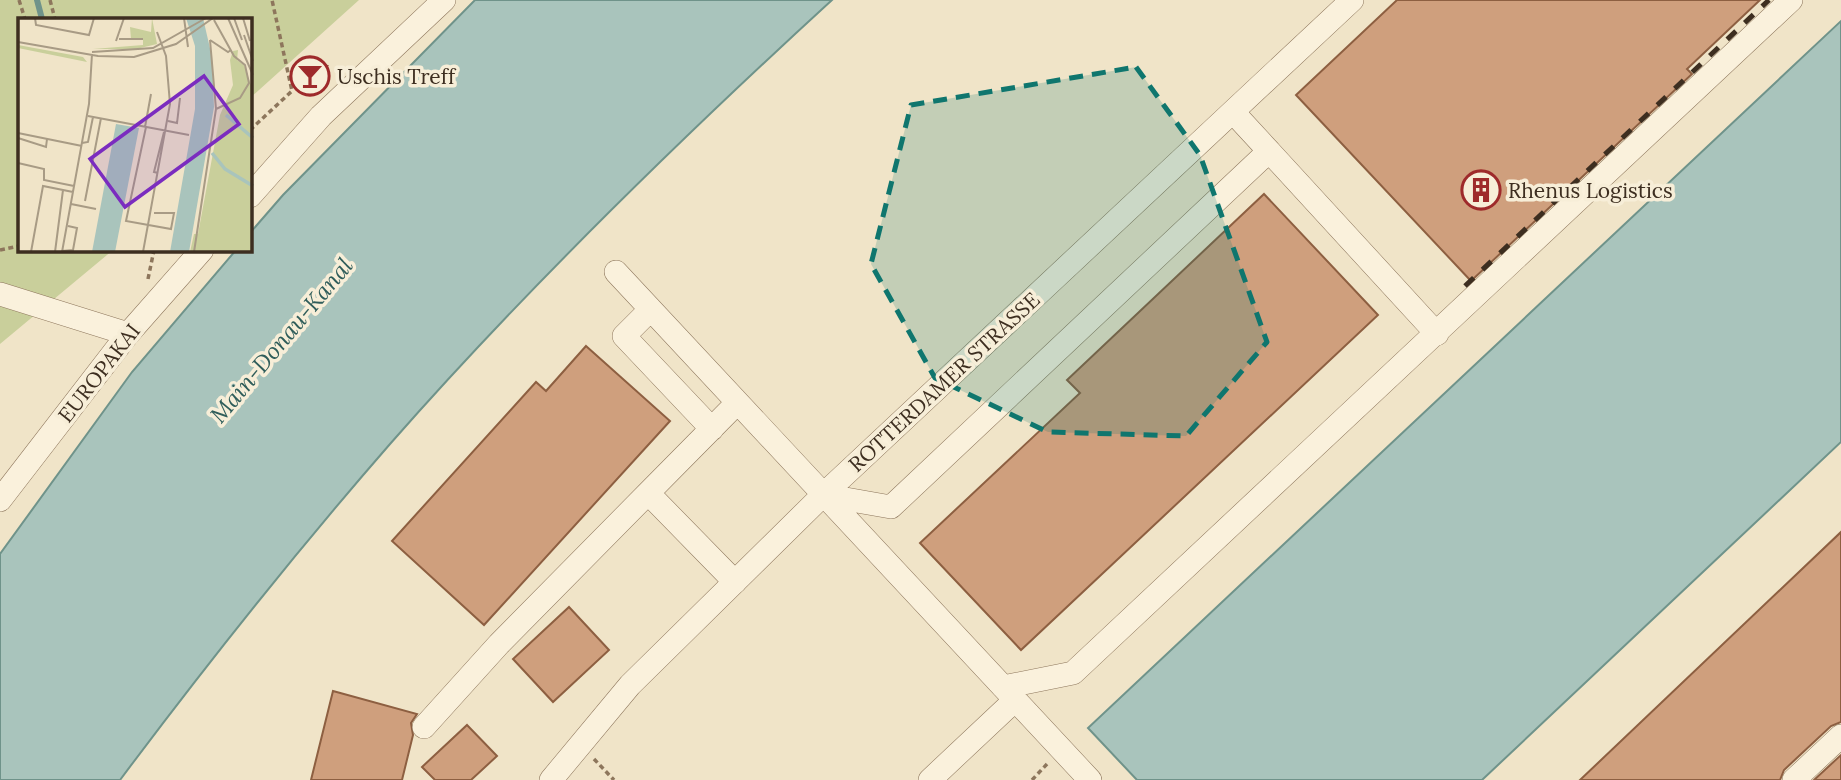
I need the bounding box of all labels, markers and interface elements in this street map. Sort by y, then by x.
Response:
inset map [18,18,252,252]
bar icon: Uschis Treff [289,55,331,97]
place label: Uschis Treff [337,63,457,90]
building icon: Rhenus Logistics [1460,169,1502,211]
place label: Rhenus Logistics [1508,177,1673,204]
water label: Main-Donau-Kanal [203,251,359,429]
street label: ROTTERDAMER STRASSE [843,286,1045,478]
street label: EUROPAKAI [52,318,146,428]

